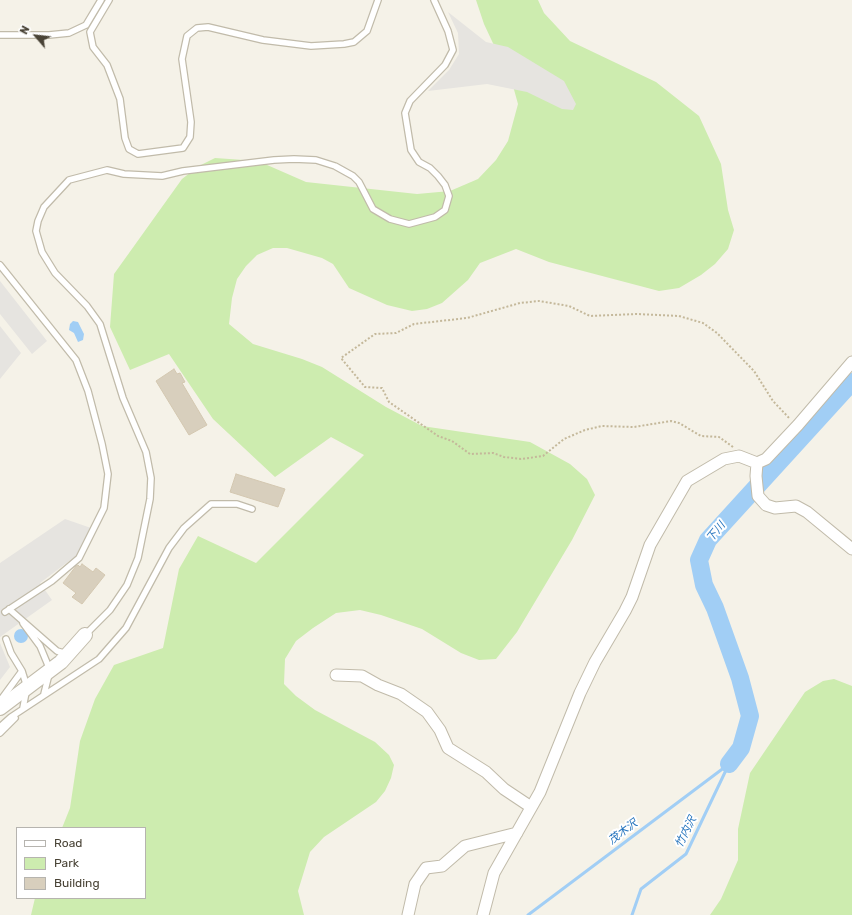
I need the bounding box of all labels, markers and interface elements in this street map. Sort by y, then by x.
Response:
north arrow [16,16,56,56]
text: N [17,24,33,37]
water label: 下川 [704,519,728,545]
water label: 竹内沢 [673,814,699,850]
water label: 茂木沢 [606,817,640,847]
legend [16,827,146,899]
text: Road [54,836,82,850]
text: Park [54,856,79,870]
text: Building [54,876,100,890]

